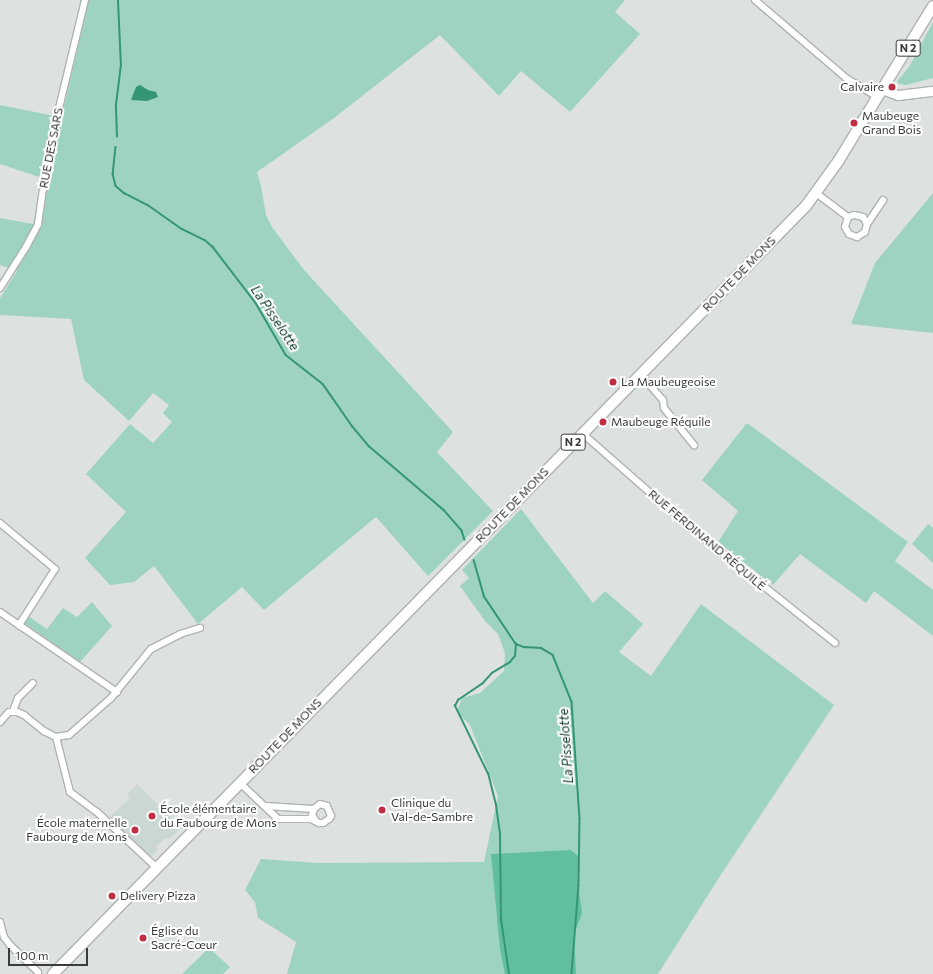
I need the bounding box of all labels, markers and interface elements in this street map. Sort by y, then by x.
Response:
road number: N 2 [895,39,921,57]
place label: Calvaire [840,80,884,94]
marker: Calvaire [887,82,897,92]
street label: RUE DES SARS [36,107,66,189]
place label: Maubeuge Grand Bois [862,109,921,137]
marker: Maubeuge Grand Bois [849,118,859,128]
street label: ROUTE DE MONS [699,233,779,315]
water label: La Pisselotte [248,282,302,354]
place label: La Maubeugeoise [621,375,716,389]
marker: La Maubeugeoise [608,377,618,387]
place label: Maubeuge Réquile [611,415,711,429]
marker: Maubeuge Réquile [598,417,608,427]
road number: N 2 [560,433,586,451]
street label: ROUTE DE MONS [472,464,552,546]
street label: RUE FERDINAND RÉQUILÉ [645,487,769,593]
street label: ROUTE DE MONS [245,695,325,777]
water label: La Pisselotte [556,708,576,784]
place label: Clinique du Val-de-Sambre [391,796,473,824]
place label: École élémentaire du Faubourg de Mons [160,802,277,830]
marker: Clinique du Val-de-Sambre [376,804,388,816]
marker: École élémentaire du Faubourg de Mons [147,811,157,821]
place label: École maternelle Faubourg de Mons [26,816,127,844]
marker: École maternelle Faubourg de Mons [130,825,140,835]
place label: Delivery Pizza [120,889,196,903]
marker: Delivery Pizza [107,891,117,901]
place label: Église du Sacré-Cœur [151,924,217,952]
marker: Église du Sacré-Cœur [138,933,148,943]
scale bar [10,940,90,966]
text: 100 m [15,948,49,962]

